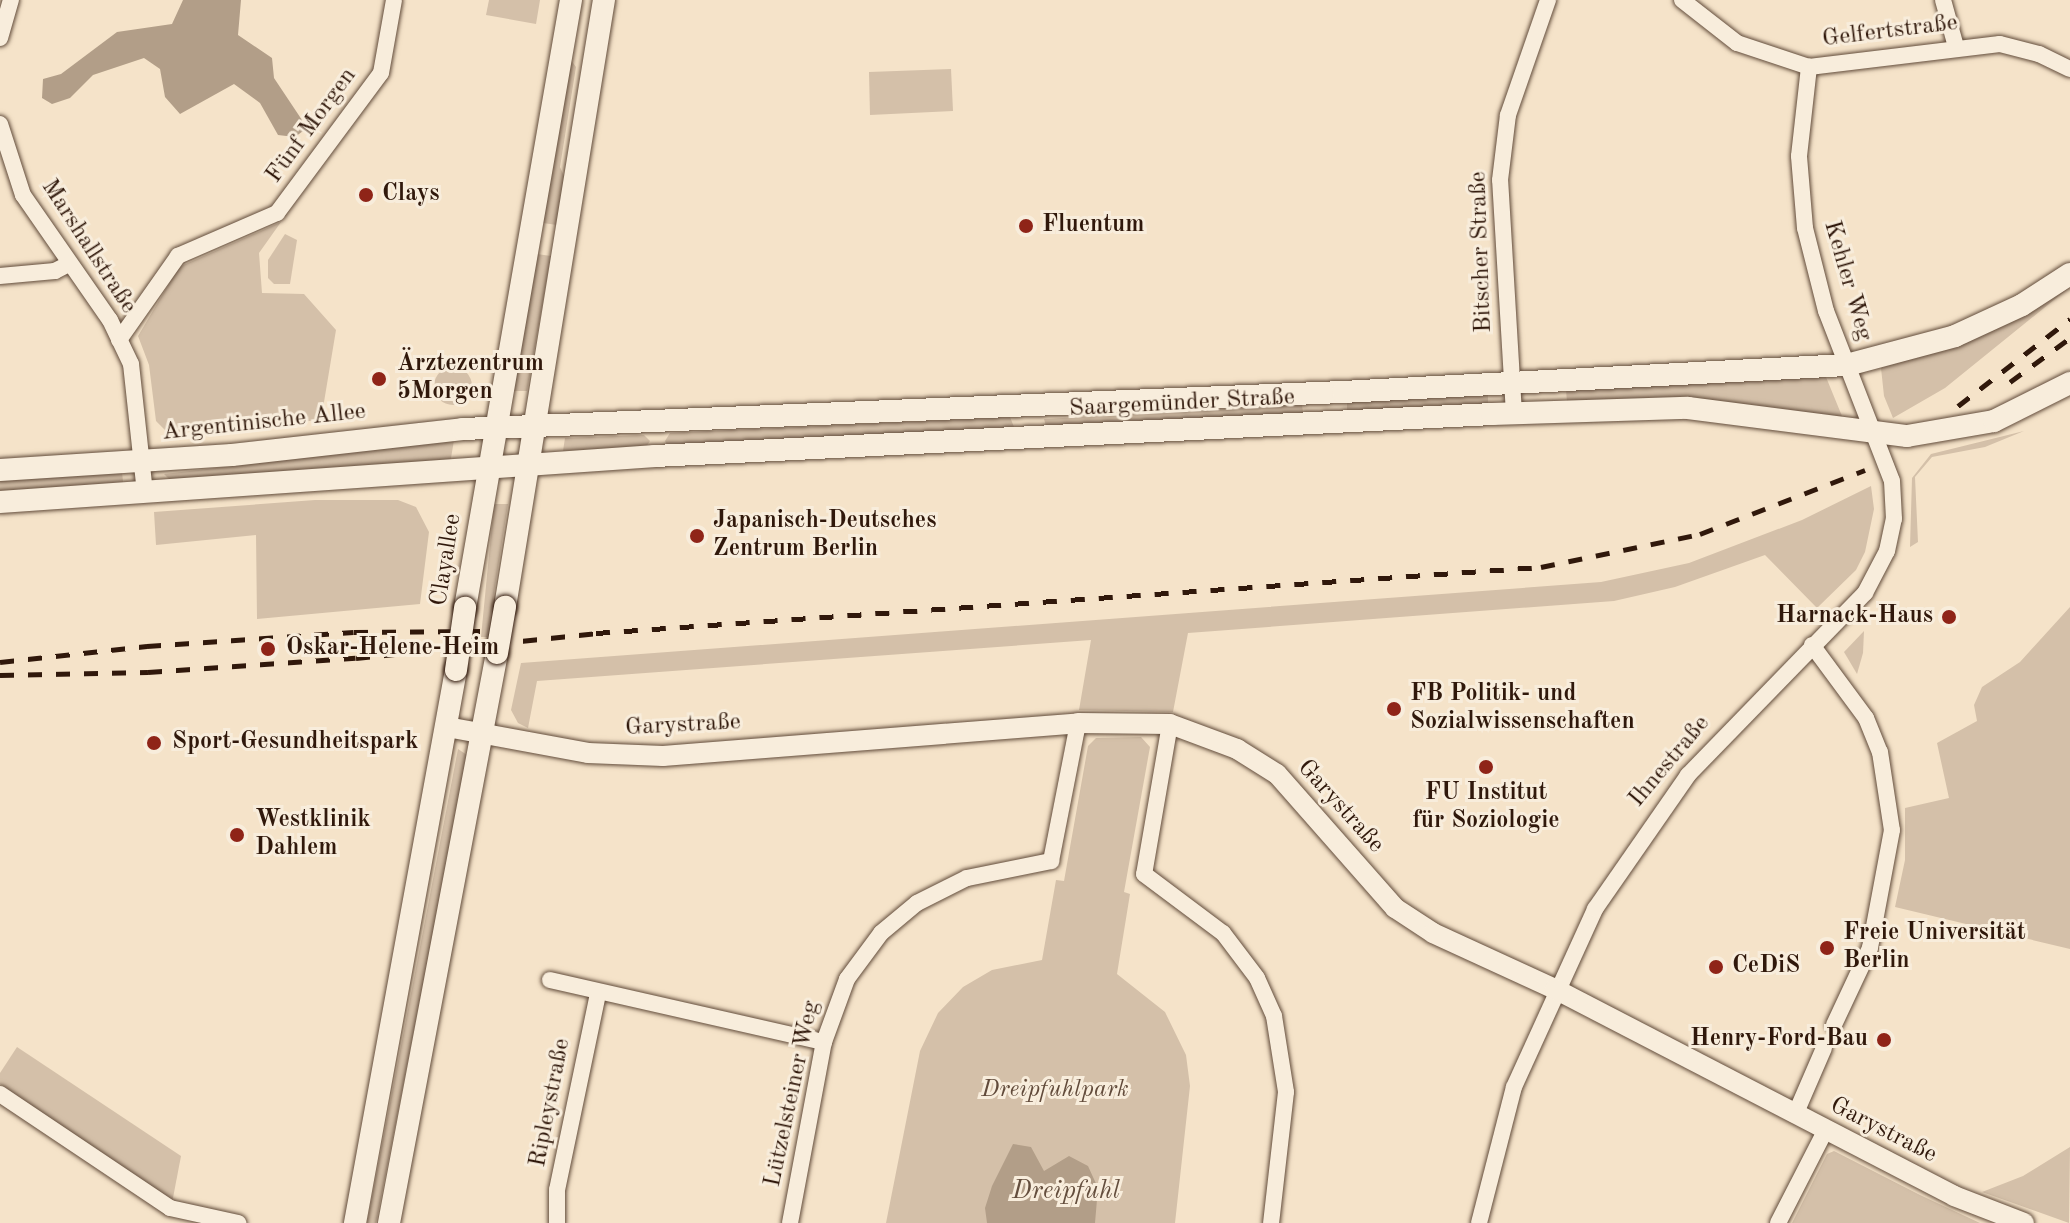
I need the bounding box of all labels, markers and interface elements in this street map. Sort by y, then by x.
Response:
street label: Gelfertstraße [1821,9,1959,55]
street label: Fünf Morgen [261,63,363,189]
street label: Bitscher Straße [1465,171,1499,333]
street label: Marshallstraße [34,174,142,320]
place label: Clays [382,181,440,209]
marker: Clays [357,186,375,204]
place label: Fluentum [1042,212,1144,240]
marker: Fluentum [1017,217,1035,235]
street label: Kehler Weg [1816,218,1878,344]
place label: Ärztezentrum 5Morgen [397,351,544,407]
marker: Ärztezentrum 5Morgen [368,368,390,390]
street label: Saargemünder Straße [1068,384,1296,424]
street label: Argentinische Allee [161,398,367,448]
place label: Japanisch-Deutsches Zentrum Berlin [713,508,936,564]
street label: Clayallee [426,512,468,608]
marker: Japanisch-Deutsches Zentrum Berlin [688,527,706,545]
place label: Harnack-Haus [1776,603,1933,631]
marker: Harnack-Haus [1940,608,1958,626]
place label: Oskar-Helene-Heim [286,635,499,663]
marker: Oskar-Helene-Heim [257,638,279,660]
place label: FB Politik- und Sozialwissenschaften [1410,681,1635,737]
marker: FB Politik- und Sozialwissenschaften [1385,700,1403,718]
street label: Garystraße [624,709,742,743]
street label: Ihnestraße [1623,710,1717,814]
place label: Sport-Gesundheitspark [172,729,418,757]
marker: Sport-Gesundheitspark [143,732,165,754]
street label: Garystraße [1291,754,1389,860]
marker: FU Institut für Soziologie [1477,758,1495,776]
place label: FU Institut für Soziologie [1412,780,1560,836]
place label: Westklinik Dahlem [255,807,371,863]
marker: Westklinik Dahlem [226,824,248,846]
place label: Freie Universität Berlin [1843,920,2026,976]
marker: Freie Universität Berlin [1818,939,1836,957]
place label: CeDiS [1732,953,1800,981]
marker: CeDiS [1707,958,1725,976]
street label: Lützelsteiner Weg [759,998,827,1190]
place label: Henry-Ford-Bau [1690,1026,1868,1054]
marker: Henry-Ford-Bau [1875,1031,1893,1049]
street label: Ripleystraße [524,1036,578,1170]
park label: Dreipfuhlpark [981,1077,1129,1105]
street label: Garystraße [1825,1092,1941,1170]
water label: Dreipfuhl [1012,1176,1120,1208]

